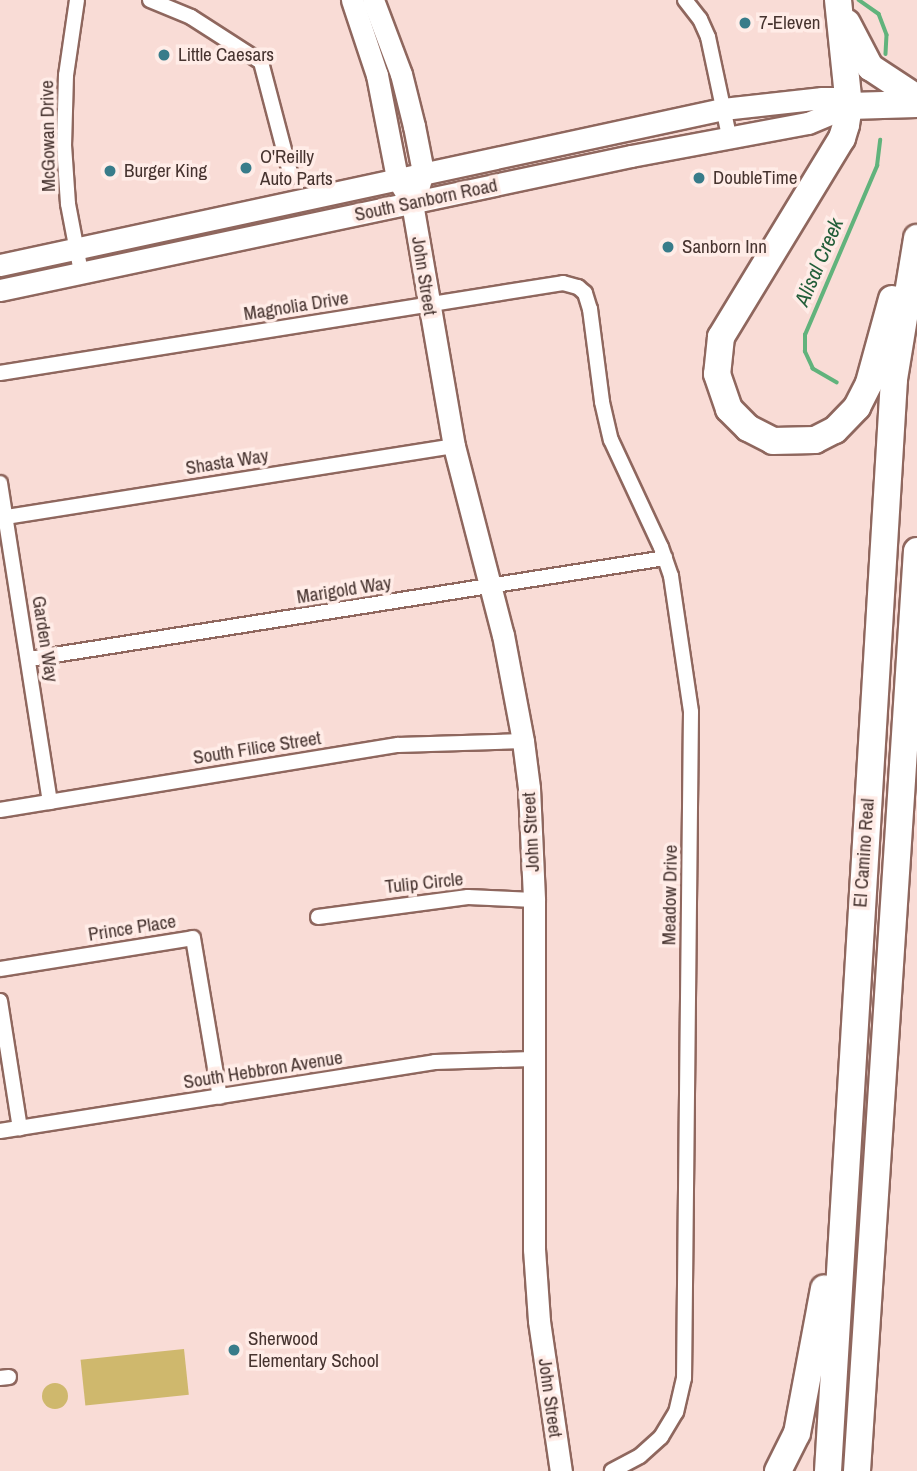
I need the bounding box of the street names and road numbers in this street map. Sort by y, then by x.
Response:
street label: McGowan Drive [36,80,60,192]
street label: South Sanborn Road [352,174,500,226]
street label: John Street [407,235,441,317]
street label: Magnolia Drive [242,286,350,326]
street label: Shasta Way [184,444,270,480]
street label: Marigold Way [295,571,393,609]
street label: Garden Way [27,594,63,684]
street label: South Filice Street [191,727,323,769]
street label: John Street [518,792,544,872]
street label: El Camino Real [849,798,879,908]
street label: Meadow Drive [658,845,682,945]
street label: Tulip Circle [384,868,464,898]
street label: Prince Place [87,910,177,946]
street label: South Hebbron Avenue [181,1046,345,1094]
street label: John Street [533,1357,567,1439]

